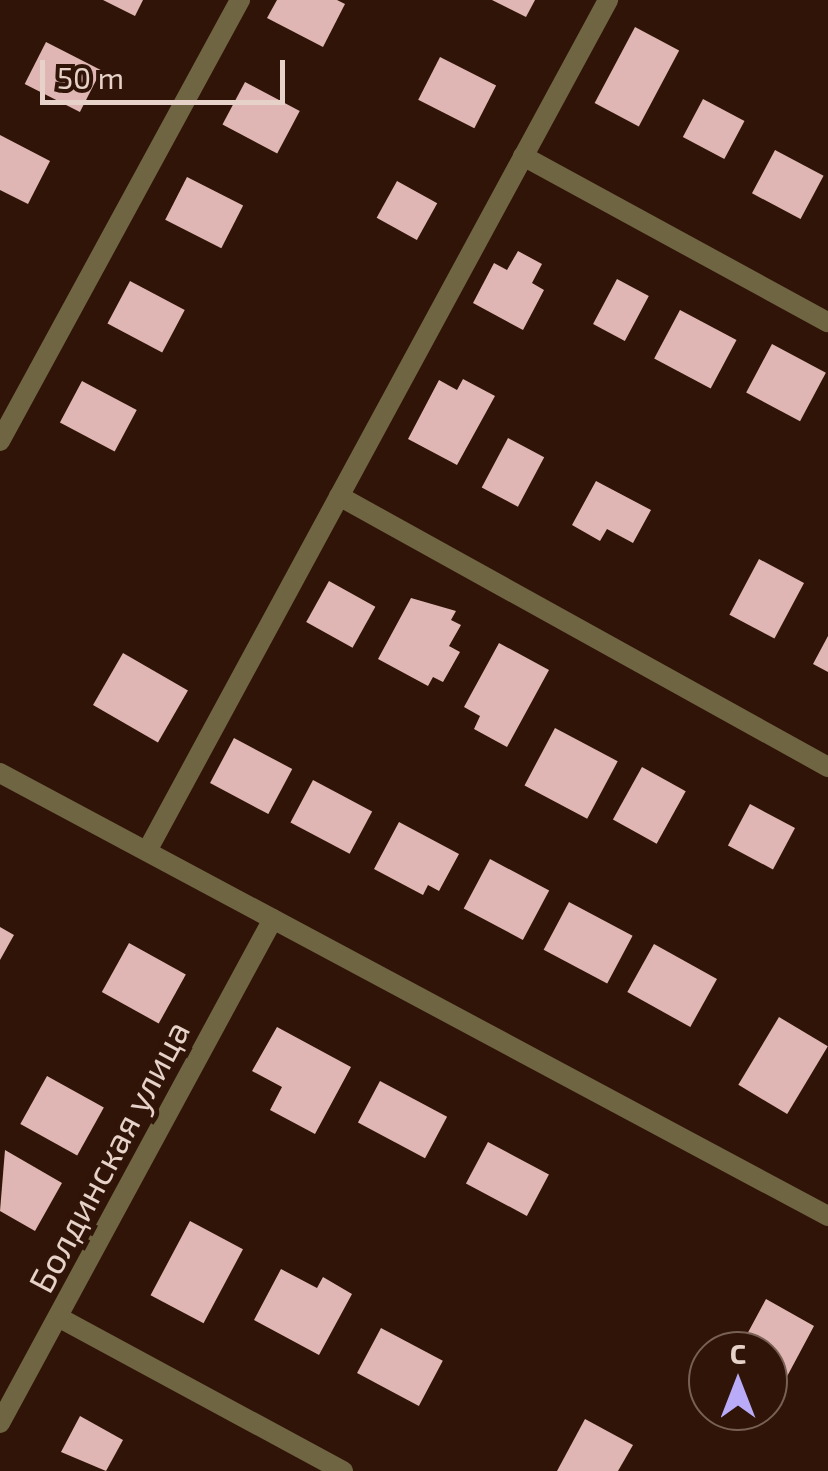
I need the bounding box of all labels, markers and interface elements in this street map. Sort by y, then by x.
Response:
scale bar [45,40,290,102]
text: 50 m [57,59,124,95]
street label: Болдинская улица [19,1013,197,1299]
north arrow [688,1331,788,1431]
text: С [730,1336,746,1370]

